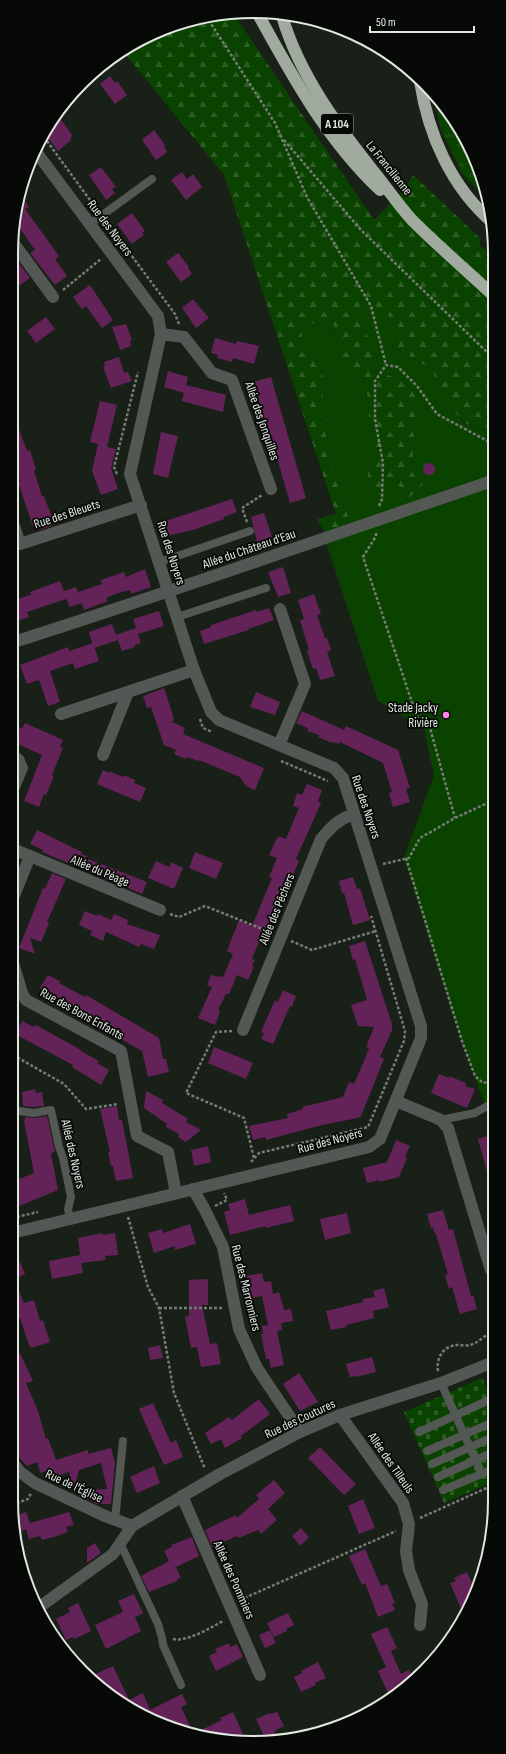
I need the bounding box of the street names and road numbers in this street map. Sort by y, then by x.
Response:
road number: A 104 [321,114,353,134]
street label: La Francilienne [362,138,416,198]
street label: Rue des Noyers [84,197,137,260]
street label: Allée des Jonquilles [241,379,283,463]
street label: Rue des Bleuets [32,496,102,532]
street label: Rue des Noyers [153,519,189,587]
street label: Allée du Château d'Eau [199,526,298,573]
street label: Rue des Noyers [348,773,384,841]
street label: Allée du Péage [67,851,132,890]
street label: Allée des Pêchers [255,871,299,948]
street label: Rue des Bons Enfants [37,984,127,1044]
street label: Allée des Noyers [57,1117,89,1191]
street label: Rue des Noyers [296,1125,364,1157]
street label: Rue des Marronniers [228,1243,265,1333]
street label: Rue des Coutures [262,1396,338,1442]
street label: Allée des Tilleuls [364,1429,418,1497]
street label: Rue de l'Église [43,1466,105,1506]
street label: Allée des Pommiers [209,1538,259,1622]

